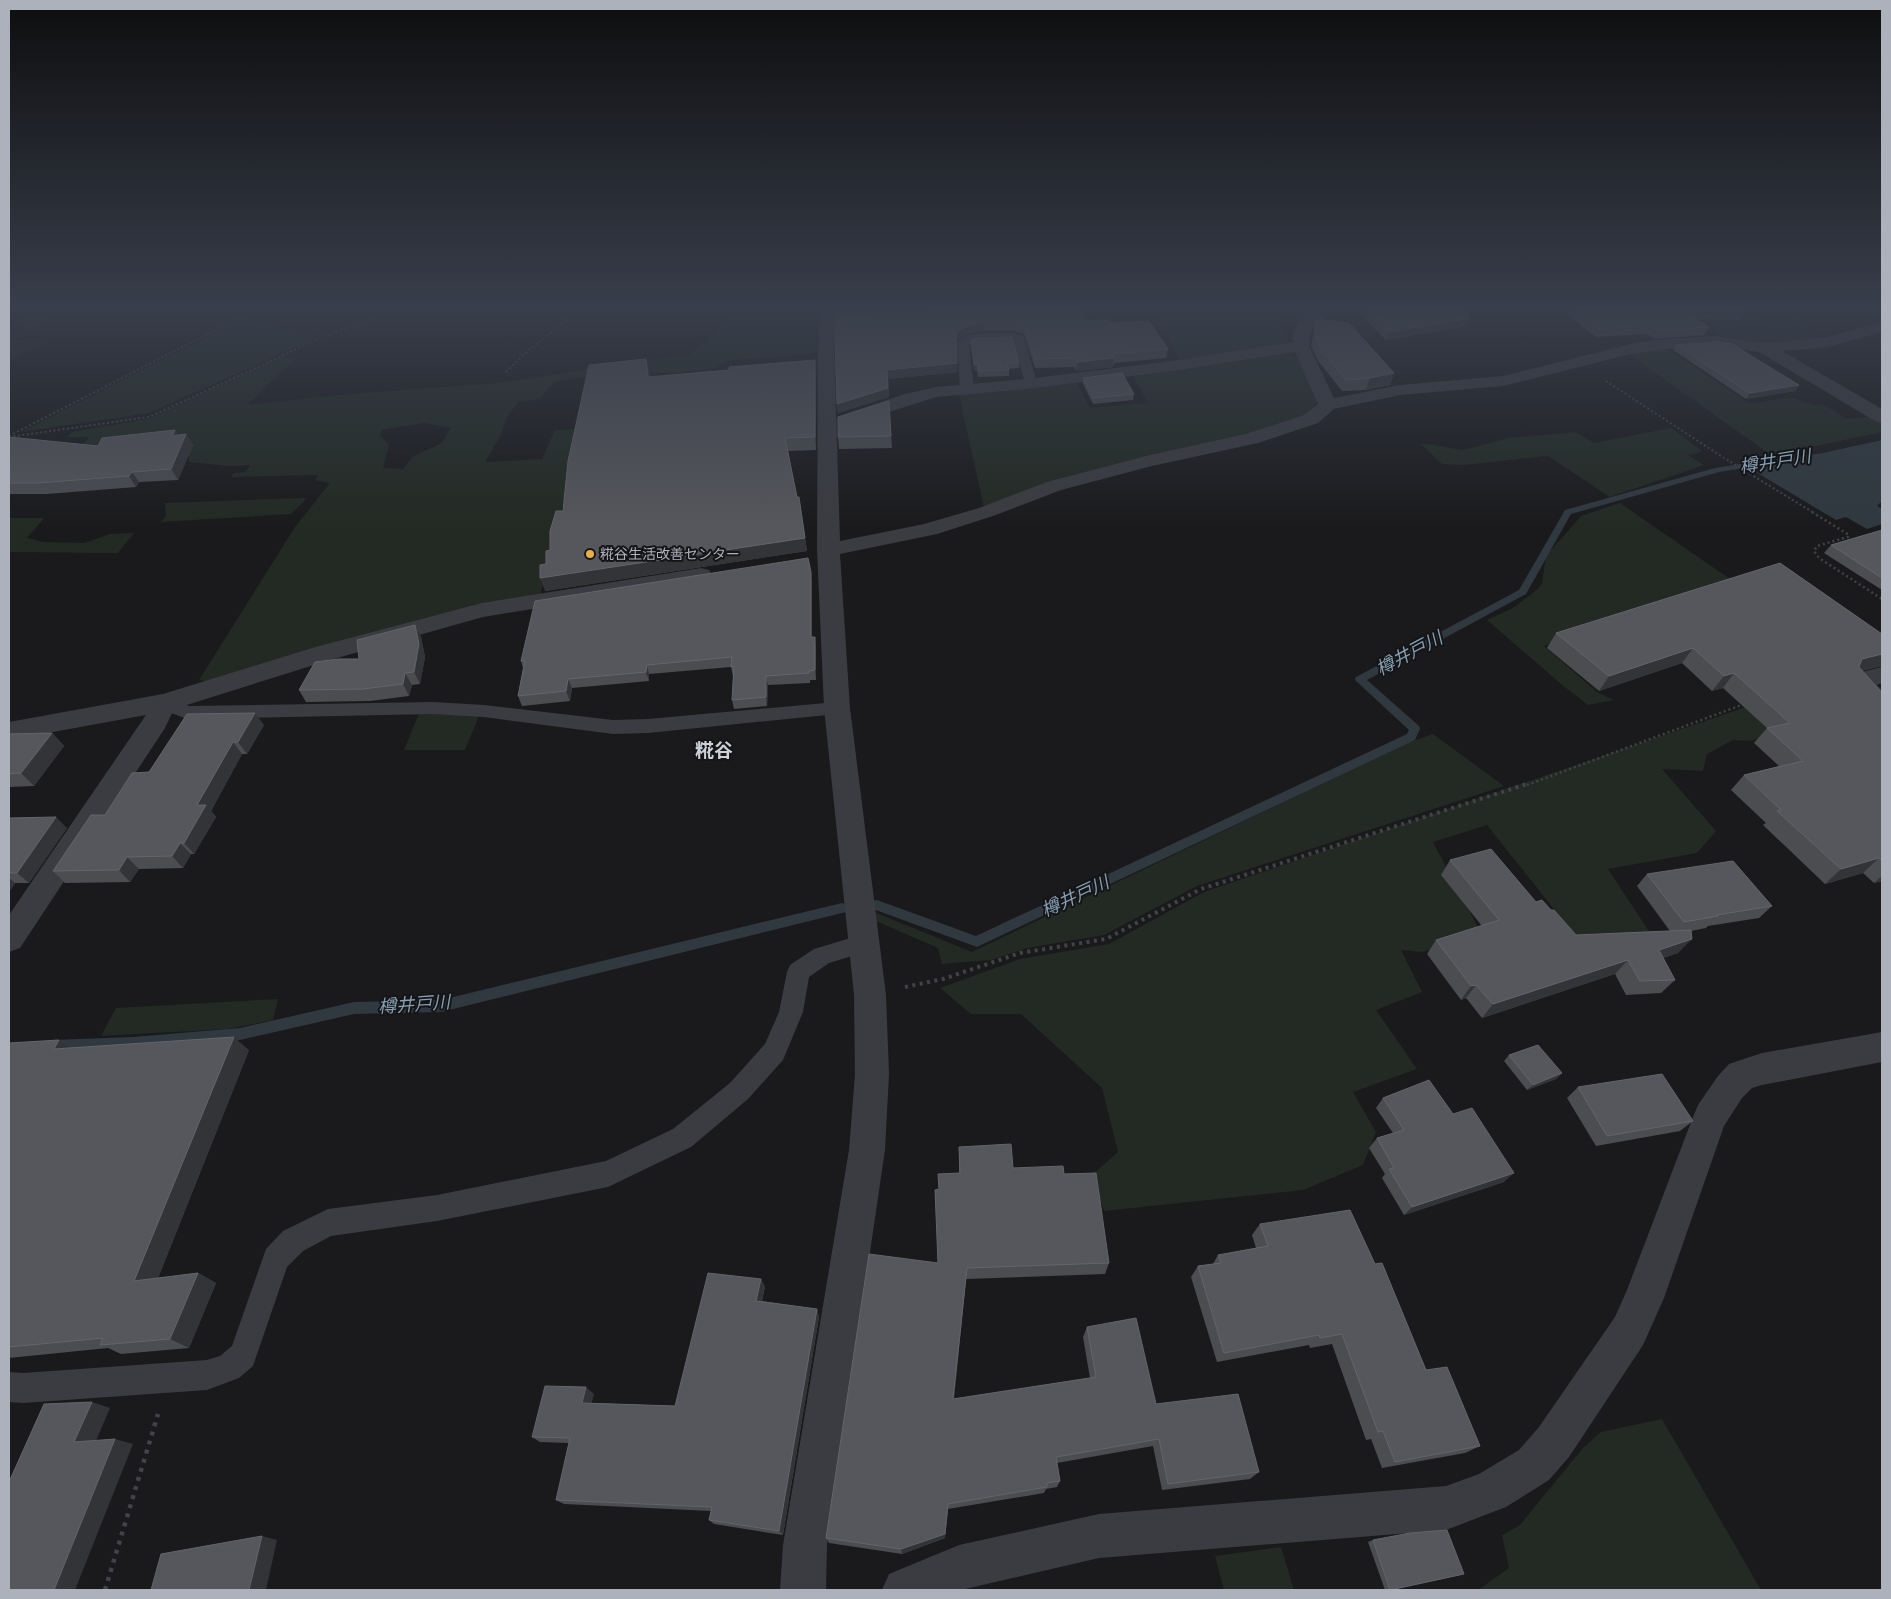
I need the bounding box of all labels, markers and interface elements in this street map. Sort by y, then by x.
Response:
water label: 樽井戸川 [1738,445,1814,477]
place label: 糀谷生活改善センター [600,546,740,562]
marker: 糀谷生活改善センター [584,548,596,560]
water label: 樽井戸川 [1372,626,1447,679]
district label: 糀谷 [695,739,733,761]
water label: 樽井戸川 [1038,870,1114,921]
water label: 樽井戸川 [377,991,453,1017]

